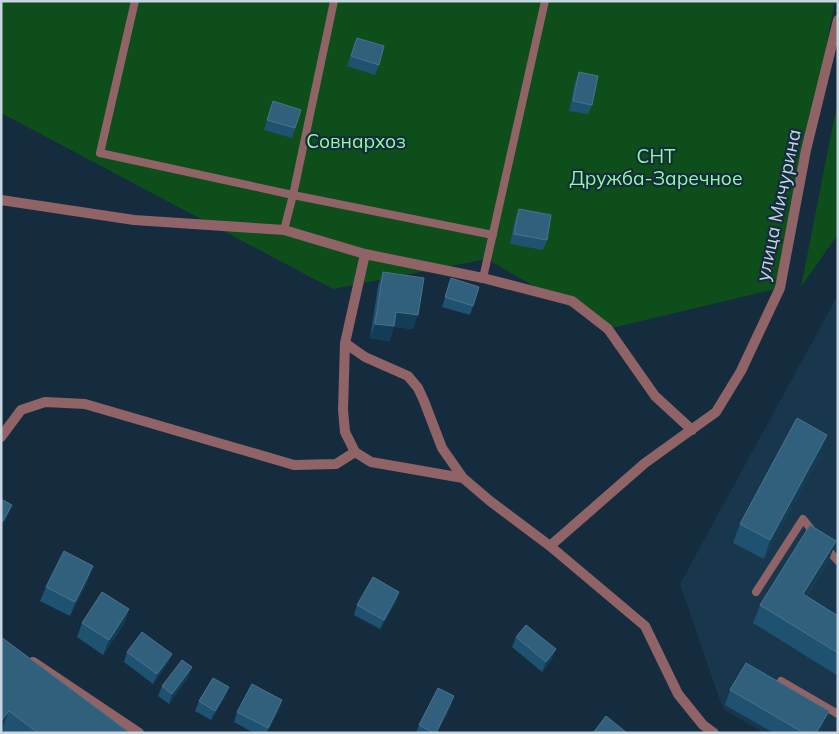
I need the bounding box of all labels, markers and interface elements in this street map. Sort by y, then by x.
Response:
street label: улица Мичурина [750,127,806,283]
park label: Совнархоз [306,129,406,153]
park label: СНТ Дружба-Заречное [570,144,742,190]

